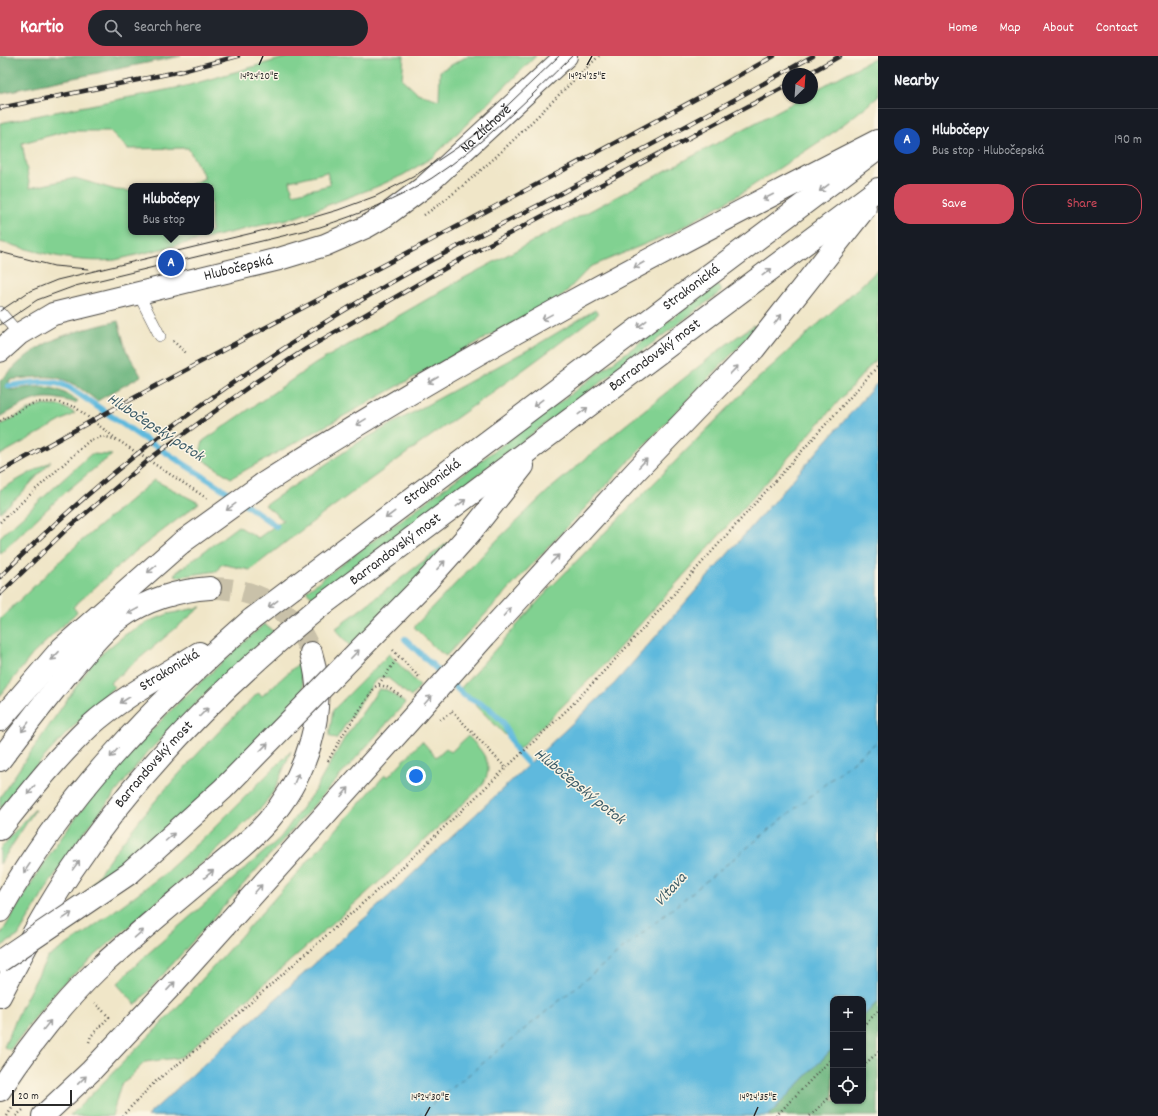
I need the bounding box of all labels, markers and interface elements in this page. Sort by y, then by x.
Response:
search box [88,10,368,46]
text: Kartio [20,15,64,42]
icon: search [102,17,124,39]
text: Search here [134,17,201,39]
text: Home [948,18,977,38]
text: Map [999,18,1021,38]
text: About [1043,18,1074,38]
text: Contact [1096,18,1138,38]
north arrow [782,68,818,104]
text: 14°24'20"E [240,70,278,84]
text: 14°24'25"E [568,70,606,84]
text: Nearby [894,70,938,94]
street label: Na Zlíchově [456,100,517,159]
text: Hlubočepy [932,120,989,142]
text: A [903,131,911,150]
text: 190 m [1114,131,1142,150]
text: Bus stop · Hlubočepská [932,142,1044,161]
popup [128,183,214,235]
one-way arrow [819,183,830,192]
button: Save [894,184,1014,224]
button: Share [1022,184,1142,224]
text: Hlubočepy [143,189,199,211]
one-way arrow [763,194,775,201]
text: Bus stop [143,211,185,230]
pin: A [158,248,184,278]
street label: Hlubočepská [202,250,276,288]
street label: Strakonická [658,259,726,317]
one-way arrow [633,261,645,269]
one-way arrow [762,268,773,276]
one-way arrow [541,313,553,321]
one-way arrow [774,313,782,324]
street label: Barrandovský most [605,314,706,398]
one-way arrow [636,320,647,329]
one-way arrow [729,365,738,375]
one-way arrow [427,377,439,385]
water label: Hlubočepský potok [102,388,209,469]
one-way arrow [533,398,544,407]
one-way arrow [578,407,589,415]
one-way arrow [356,418,367,426]
street label: Strakonická [399,454,467,512]
one-way arrow [638,458,648,468]
one-way arrow [455,498,466,507]
one-way arrow [226,502,237,511]
street label: Barrandovský most [345,508,447,592]
one-way arrow [384,510,395,519]
one-way arrow [550,554,560,564]
one-way arrow [436,560,446,570]
one-way arrow [146,564,157,573]
one-way arrow [267,600,278,608]
one-way arrow [502,607,511,617]
one-way arrow [127,608,139,615]
street label: Strakonická [135,644,205,698]
one-way arrow [350,649,360,659]
one-way arrow [50,651,60,661]
one-way arrow [423,694,432,705]
one-way arrow [120,696,131,704]
one-way arrow [199,707,209,717]
street label: Barrandovský most [110,716,199,813]
one-way arrow [20,722,29,733]
one-way arrow [259,742,269,752]
water label: Hlubočepský potok [529,743,631,832]
one-way arrow [109,748,118,759]
your location [406,766,426,786]
one-way arrow [293,773,300,785]
one-way arrow [27,784,36,795]
one-way arrow [340,787,350,797]
one-way arrow [165,833,175,842]
one-way arrow [72,860,80,871]
one-way arrow [23,862,31,873]
water label: Vltava [649,867,694,912]
one-way arrow [204,869,214,878]
one-way arrow [253,884,263,894]
one-way arrow [62,912,73,920]
one-way arrow [134,929,144,939]
one-way arrow [166,981,175,991]
map controls [830,996,866,1104]
button: + [830,996,866,1032]
one-way arrow [42,1020,51,1031]
button: − [830,1032,866,1068]
button: locate [830,1068,866,1104]
one-way arrow [76,1075,87,1084]
scale bar [12,1088,72,1107]
text: 20 m [18,1089,39,1105]
text: 14°24'30"E [411,1091,449,1105]
text: 14°24'35"E [739,1091,777,1105]

